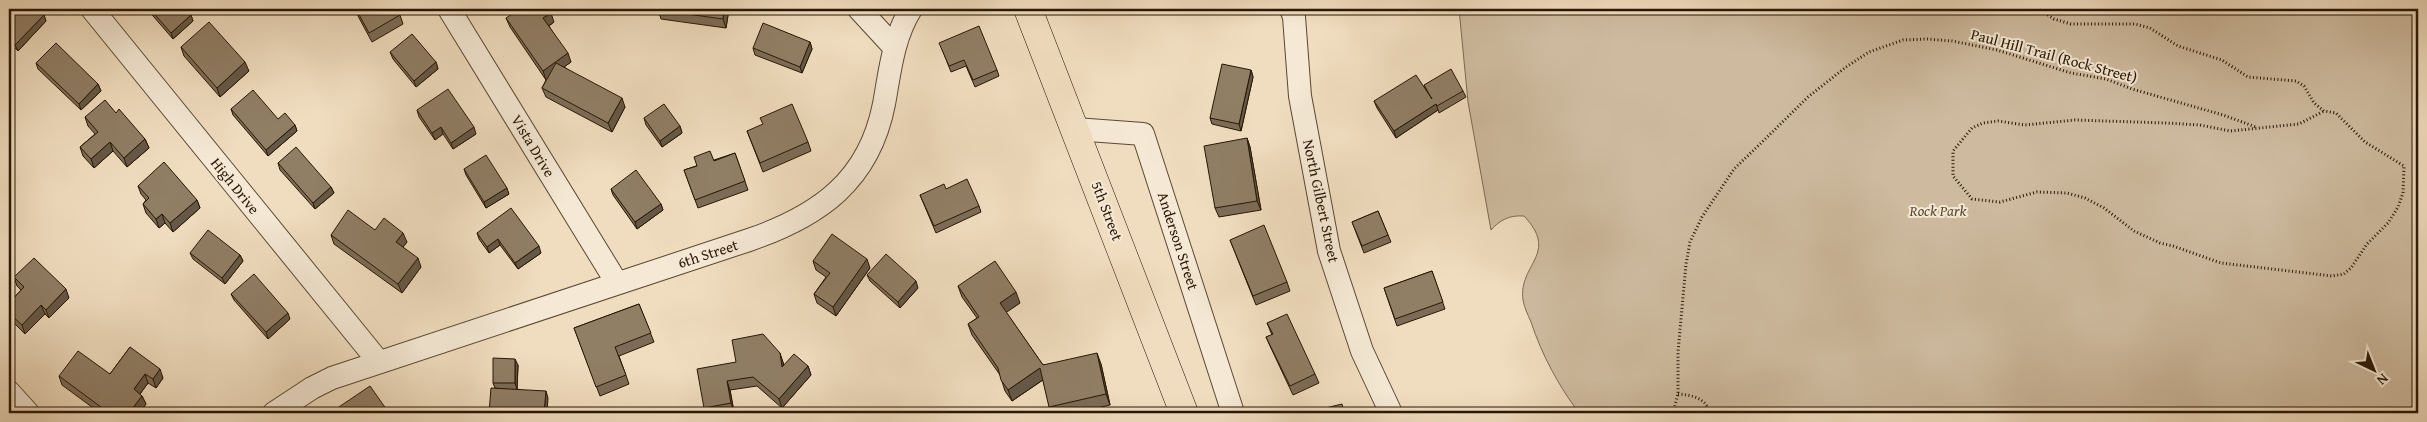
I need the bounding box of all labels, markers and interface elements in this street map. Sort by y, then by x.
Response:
street label: Paul Hill Trail (Rock Street) [1969,23,2140,88]
street label: Vista Drive [507,111,560,181]
street label: North Gilbert Street [1298,137,1345,265]
street label: High Drive [206,153,265,218]
street label: 5th Street [1087,178,1129,244]
street label: Anderson Street [1153,189,1204,293]
park label: Rock Park [1909,200,1967,221]
street label: 6th Street [675,234,741,273]
north arrow [2350,344,2400,394]
text: N [2372,369,2393,390]

